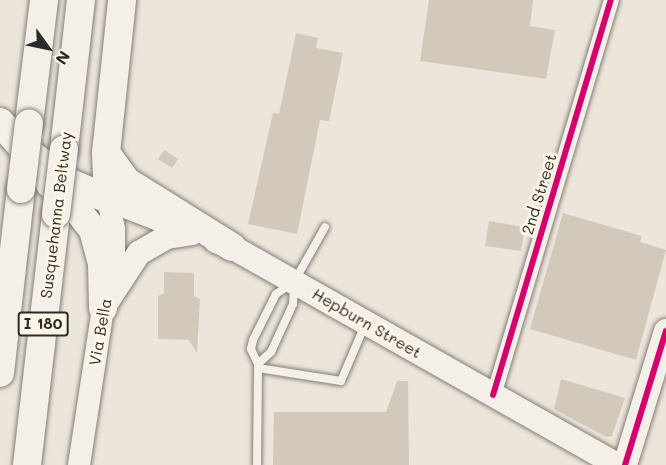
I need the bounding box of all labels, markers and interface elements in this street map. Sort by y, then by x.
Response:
north arrow [18,18,78,78]
text: N [51,47,76,69]
street label: Susquehanna Beltway [36,131,76,299]
street label: 2nd Street [518,151,560,237]
street label: Hepburn Street [309,284,425,362]
street label: Via Bella [85,297,115,367]
road number: I 180 [18,312,68,336]

